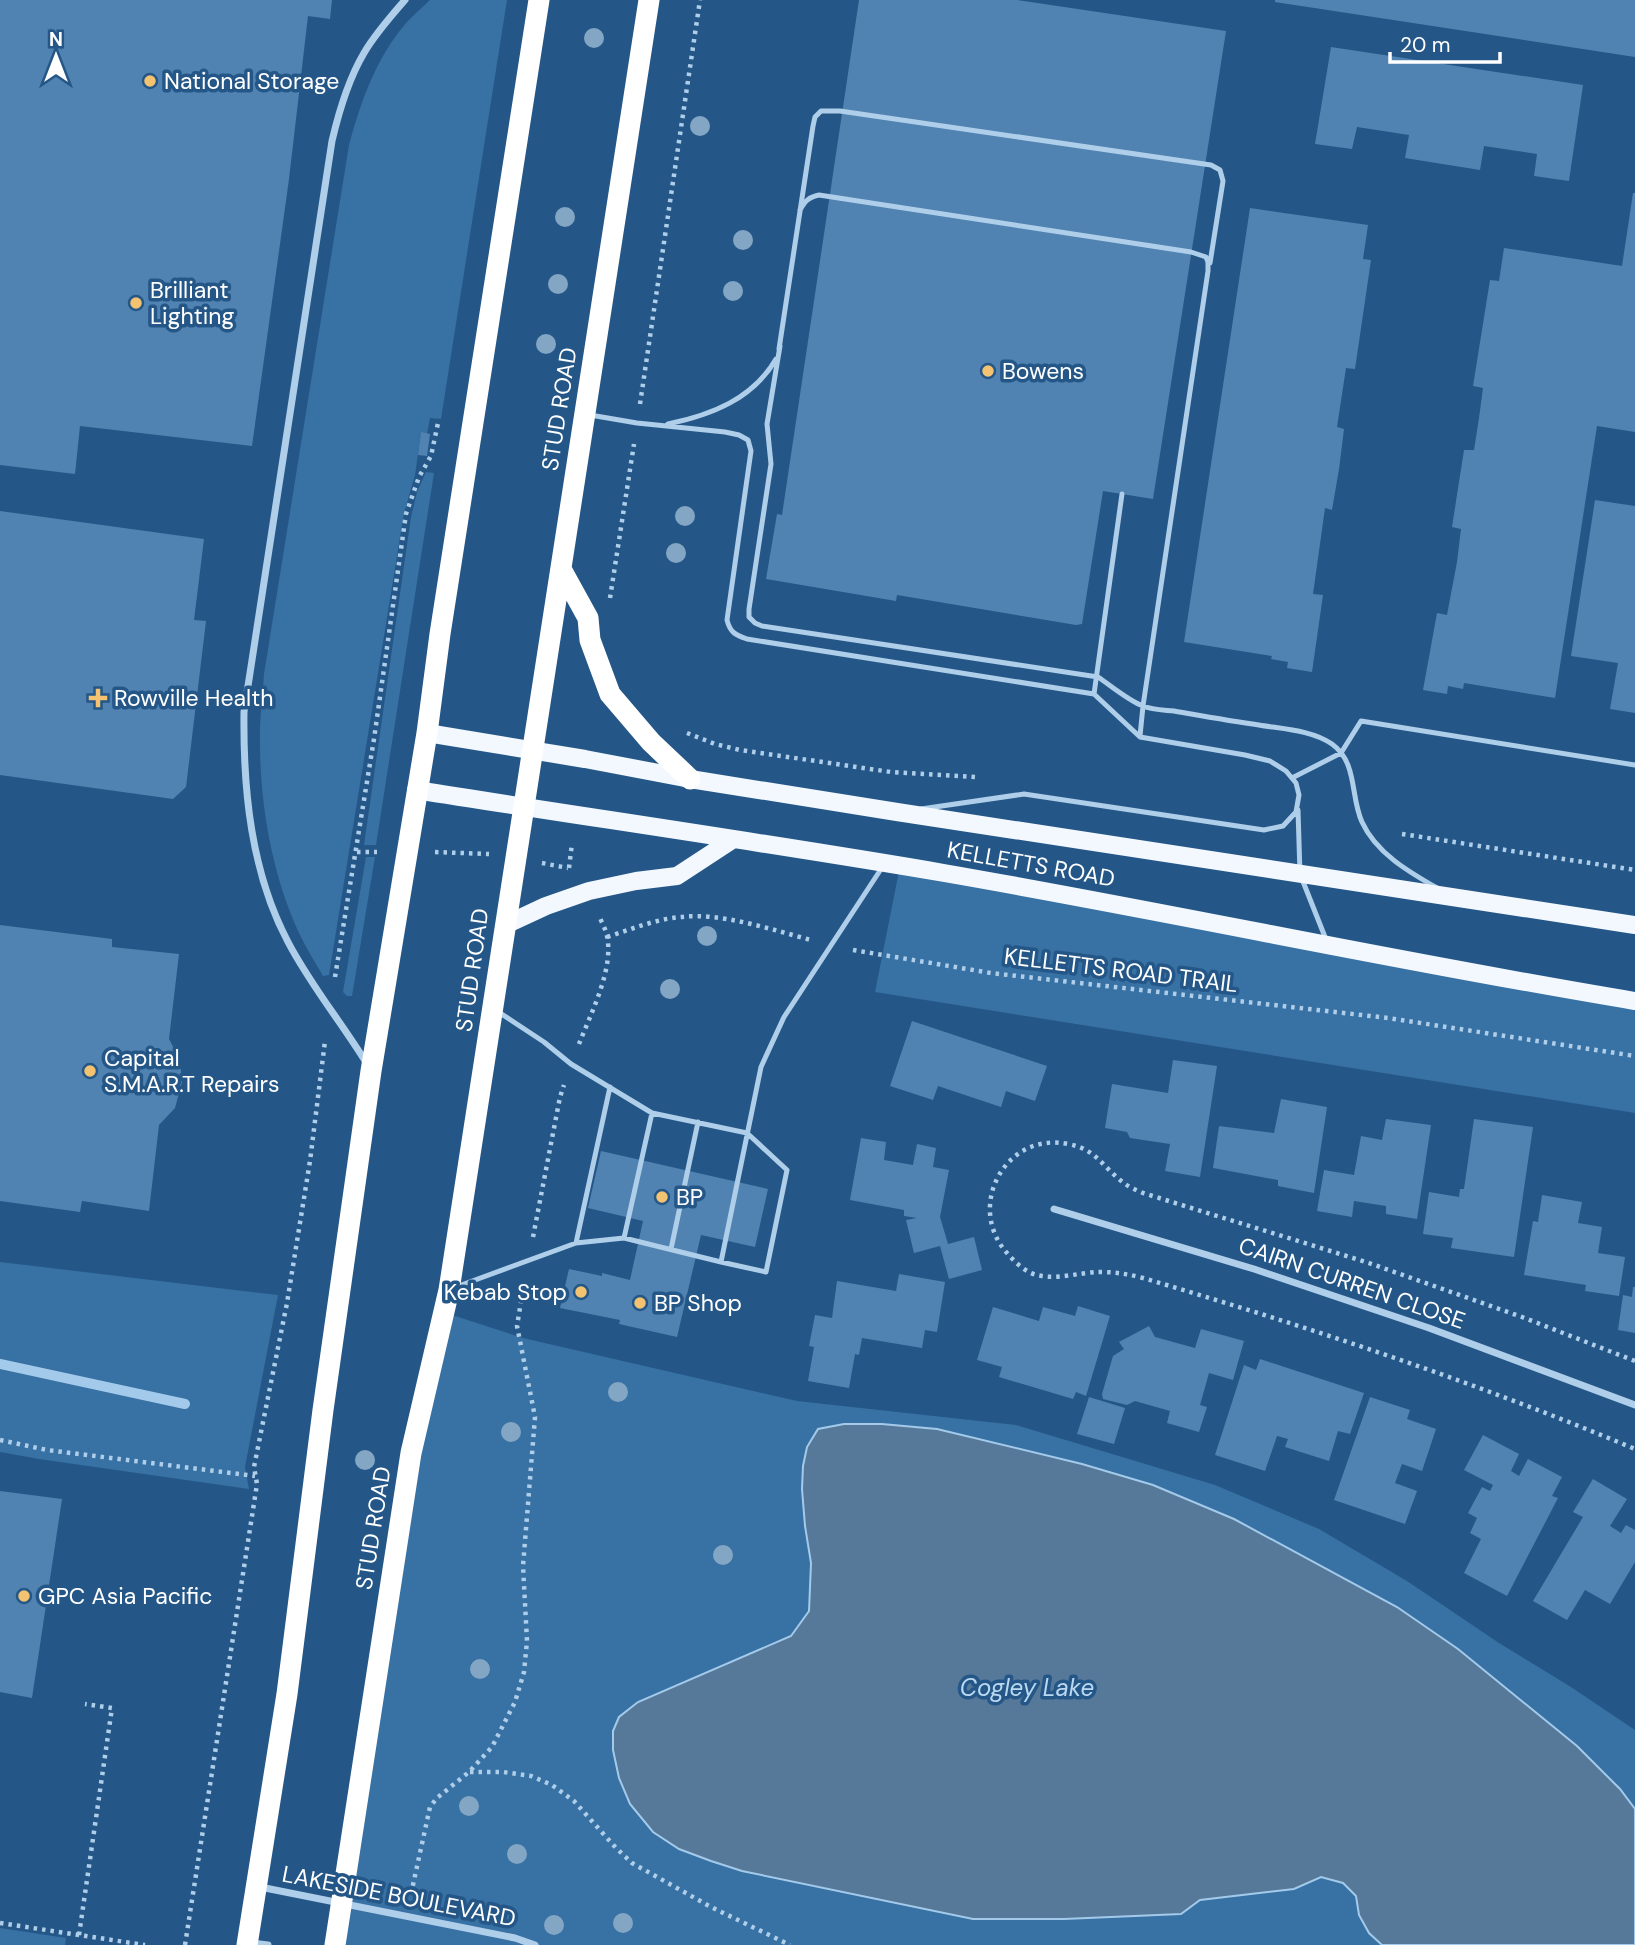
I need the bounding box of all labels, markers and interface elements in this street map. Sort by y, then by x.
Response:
north arrow [21,21,91,91]
scale bar [1390,21,1500,65]
text: N [49,27,63,52]
text: 20 m [1400,31,1451,59]
place label: National Storage [164,66,339,96]
marker: National Storage [142,73,158,89]
place label: Brilliant Lighting [150,275,234,331]
marker: Brilliant Lighting [128,295,144,311]
street label: STUD ROAD [534,345,584,473]
place label: Bowens [1002,356,1084,386]
marker: Bowens [980,363,996,379]
place label: Rowville Health [114,683,273,713]
marker: Rowville Health [88,688,108,708]
street label: KELLETTS ROAD [945,834,1117,894]
street label: STUD ROAD [448,906,496,1034]
street label: KELLETTS ROAD TRAIL [1002,941,1240,999]
place label: Capital S.M.A.R.T Repairs [104,1043,280,1099]
marker: Capital S.M.A.R.T Repairs [82,1063,98,1079]
place label: BP [676,1182,703,1212]
marker: BP [654,1189,670,1205]
street label: CAIRN CURREN CLOSE [1235,1230,1469,1336]
place label: Kebab Stop [444,1277,567,1307]
marker: Kebab Stop [573,1284,589,1300]
place label: BP Shop [654,1288,742,1318]
marker: BP Shop [632,1295,648,1311]
street label: STUD ROAD [348,1464,398,1592]
place label: GPC Asia Pacific [38,1581,212,1611]
marker: GPC Asia Pacific [16,1588,32,1604]
water label: Cogley Lake [960,1672,1094,1703]
street label: LAKESIDE BOULEVARD [280,1859,518,1933]

